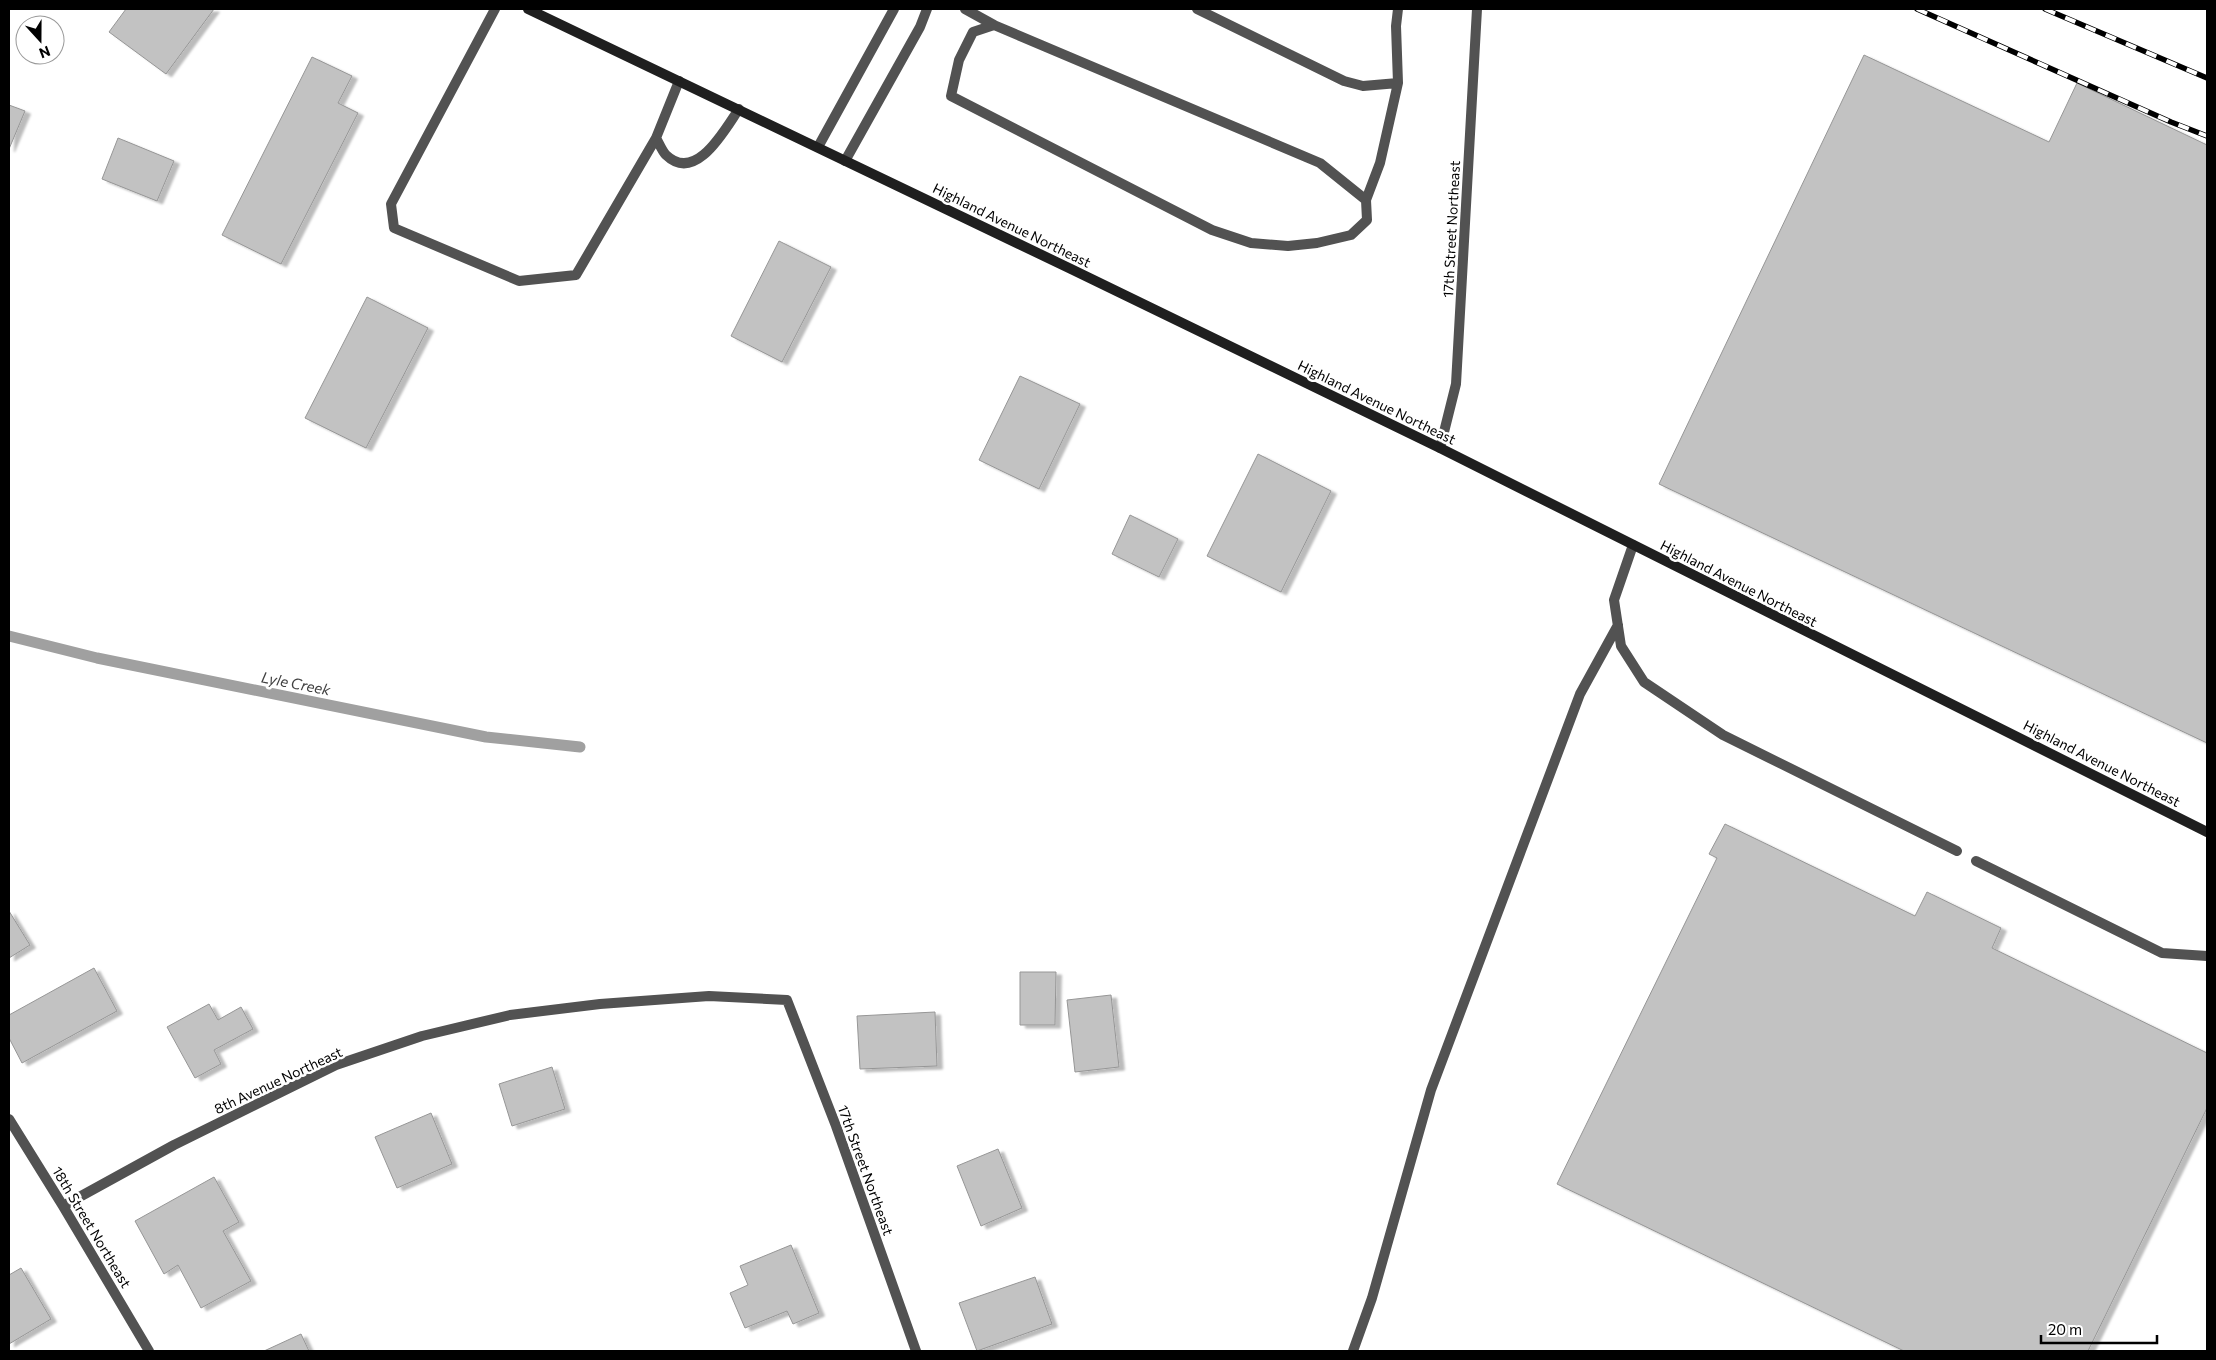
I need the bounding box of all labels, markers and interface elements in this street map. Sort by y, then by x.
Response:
north arrow [15,15,65,65]
text: N [37,43,53,62]
street label: 17th Street Northeast [1439,160,1463,298]
street label: Highland Avenue Northeast [930,179,1094,271]
street label: Highland Avenue Northeast [1295,356,1459,448]
street label: Highland Avenue Northeast [1658,536,1821,630]
water label: Lyle Creek [260,667,333,699]
street label: Highland Avenue Northeast [2021,716,2184,810]
street label: 8th Avenue Northeast [211,1043,345,1117]
street label: 17th Street Northeast [835,1103,898,1238]
street label: 18th Street Northeast [49,1163,135,1291]
scale bar [2041,1312,2157,1344]
text: 20 m [2048,1320,2082,1338]

